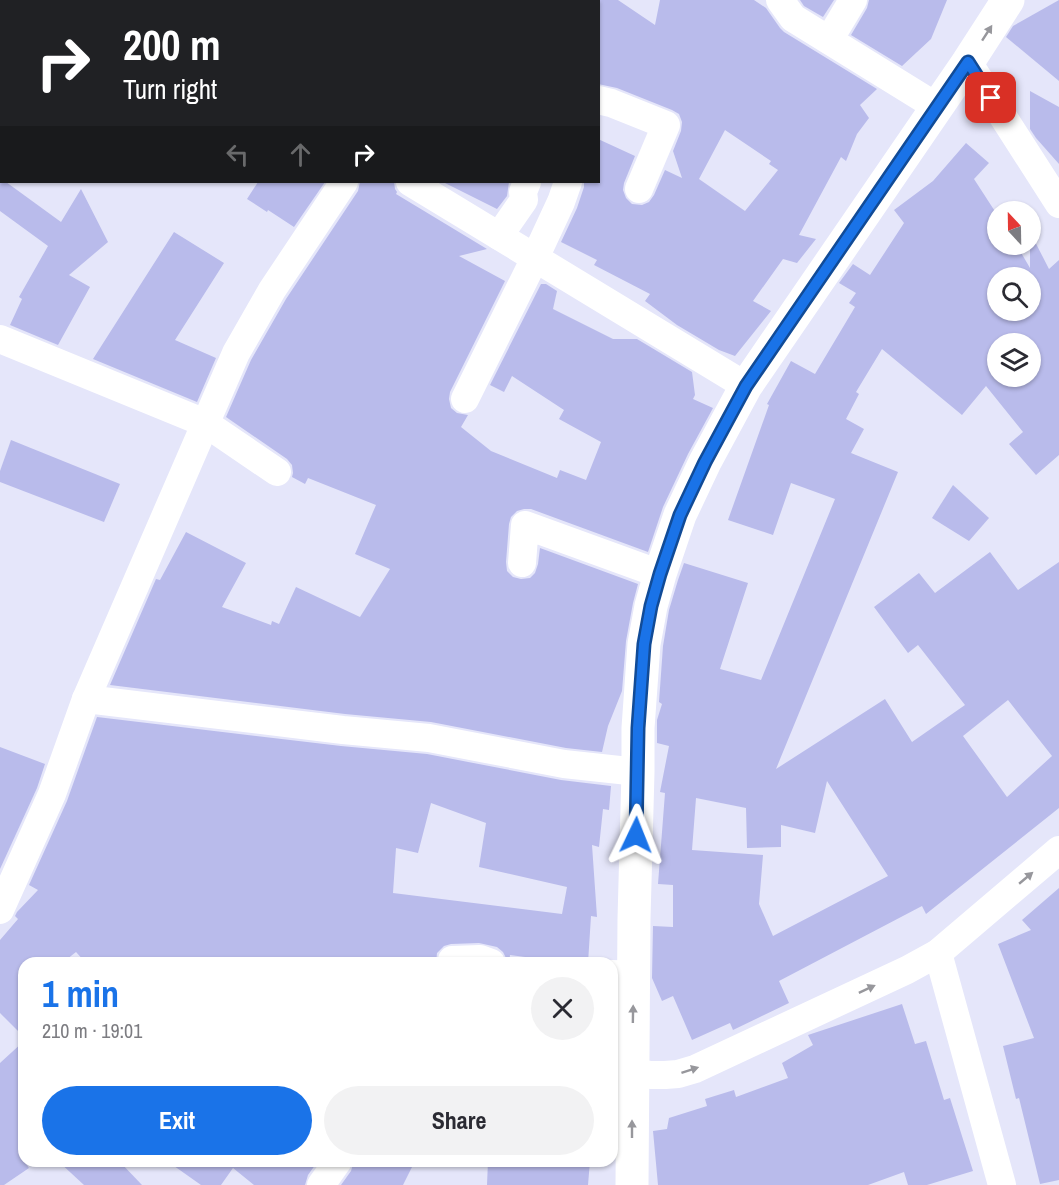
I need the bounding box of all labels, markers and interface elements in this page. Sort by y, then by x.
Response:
text: 200 m [123,17,221,73]
icon: right [24,24,102,102]
one-way arrow [981,25,992,41]
text: Turn right [123,71,217,107]
pin [965,72,1016,123]
icon: arrive [974,81,1007,114]
icon: left [221,138,254,171]
icon: ahead [284,138,317,171]
icon: right [347,138,380,171]
north arrow [987,201,1041,255]
map controls [987,201,1041,387]
button: search [987,267,1041,321]
button: layers [987,333,1041,387]
position arrow [604,803,668,867]
one-way arrow [1018,872,1033,885]
text: 1 min [42,970,119,1018]
button: close [531,977,594,1040]
one-way arrow [858,985,875,994]
one-way arrow [628,1004,638,1023]
text: 210 m · 19:01 [42,1017,142,1044]
one-way arrow [681,1065,699,1075]
button: Exit [42,1086,312,1155]
button: Share [324,1086,594,1155]
one-way arrow [627,1119,637,1138]

